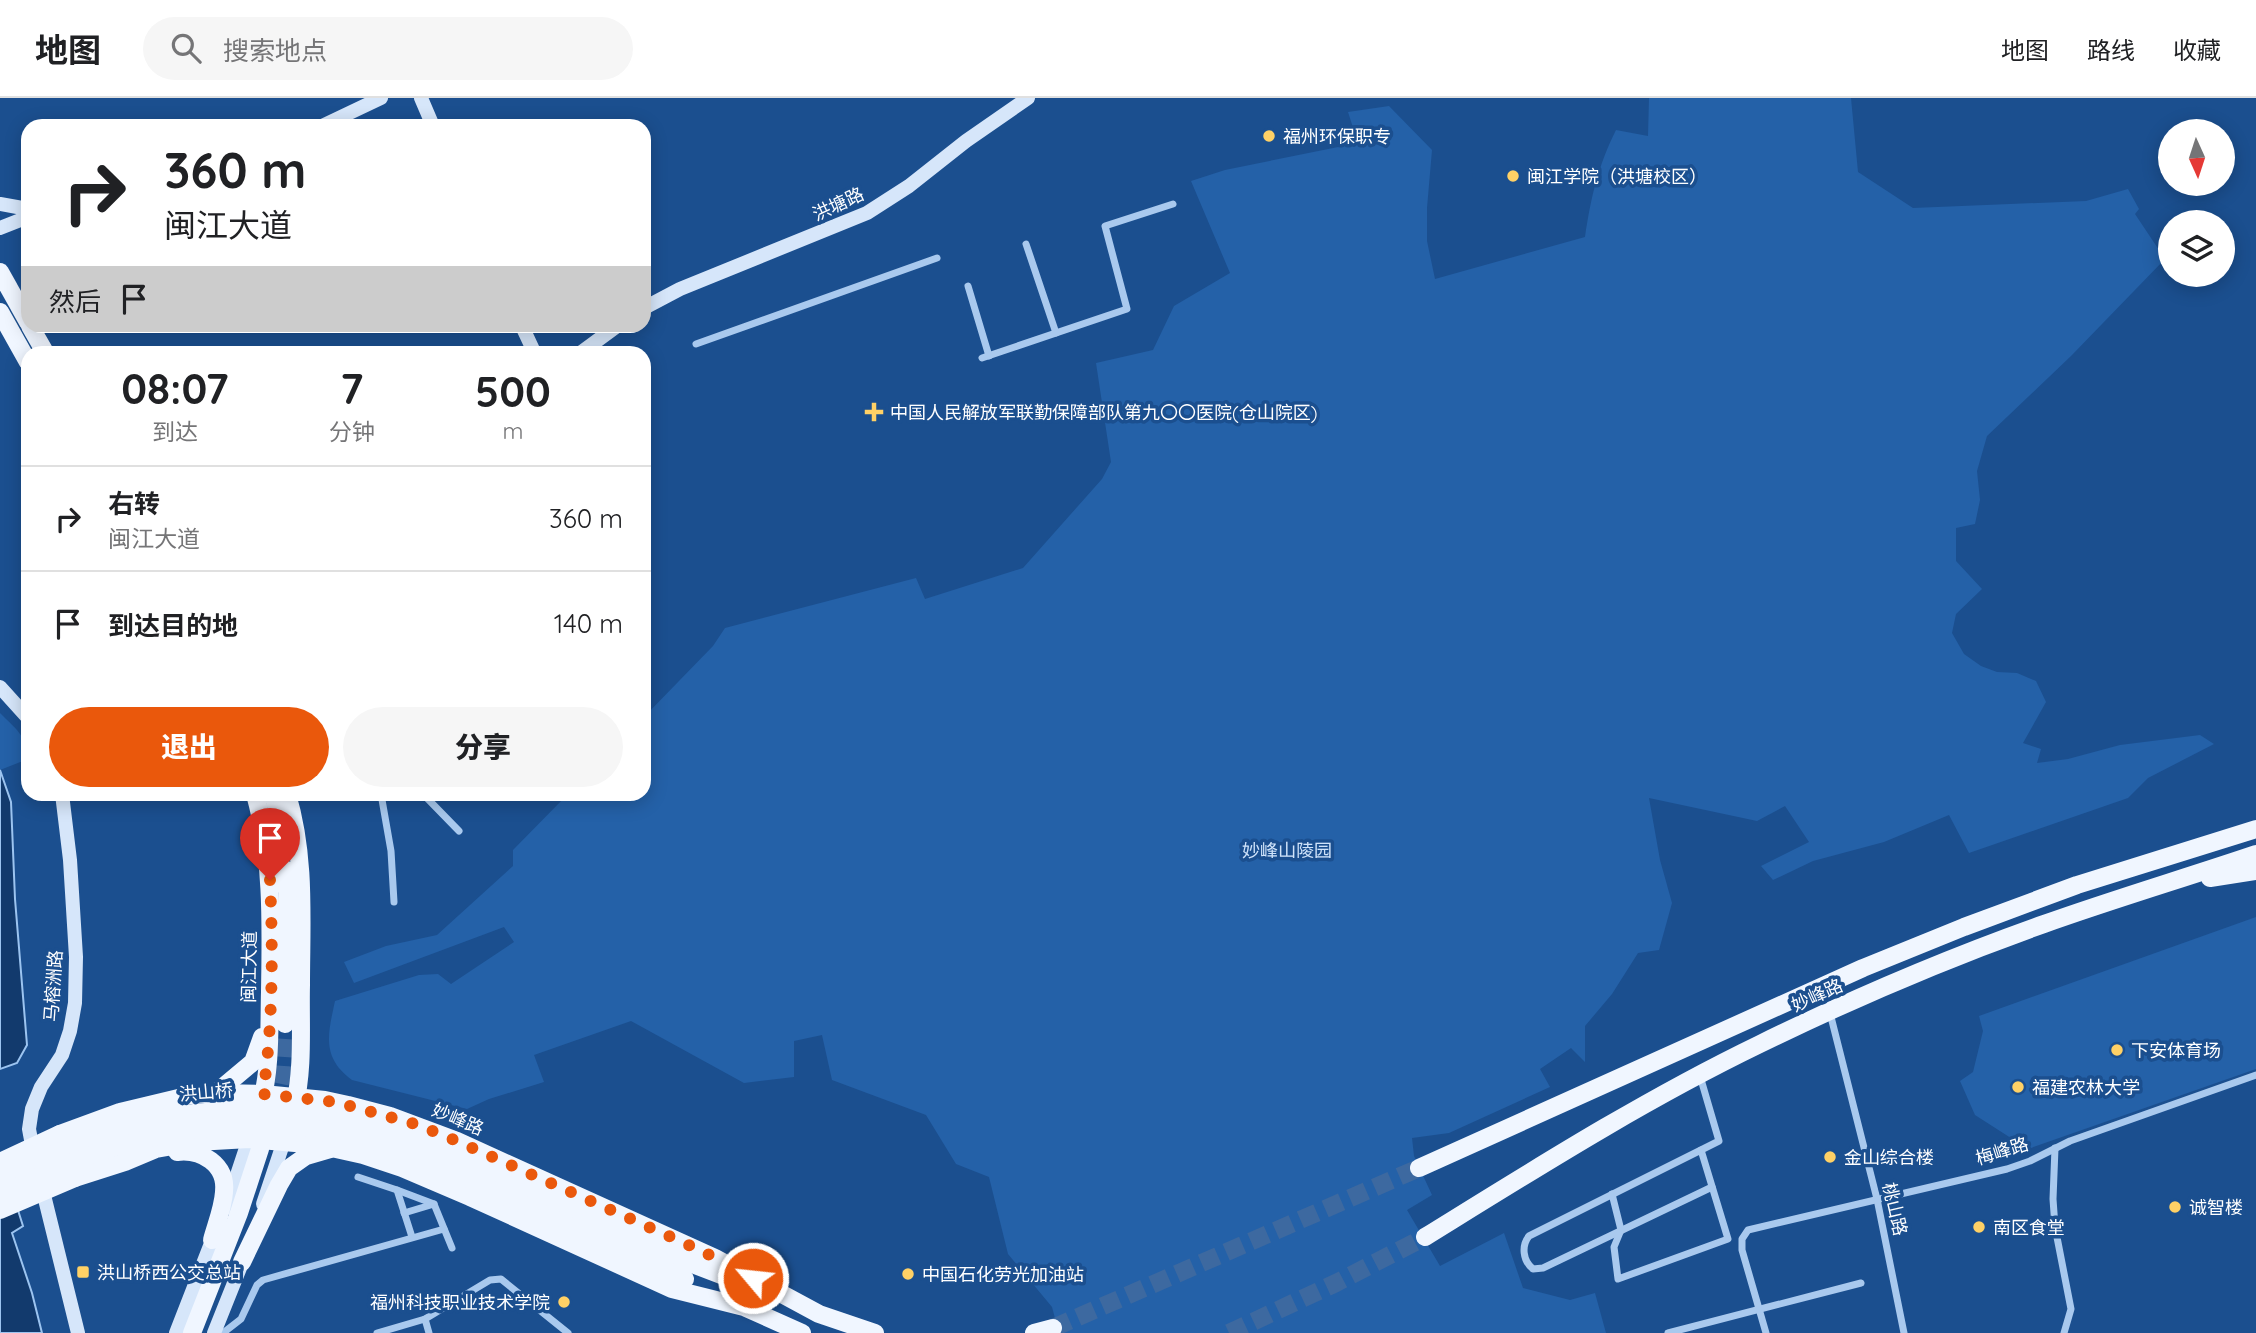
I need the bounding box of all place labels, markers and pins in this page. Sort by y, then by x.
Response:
place label: 福州环保职专 [1283,125,1391,148]
marker: 福州环保职专 [1261,128,1277,144]
place label: 闽江学院（洪塘校区） [1527,165,1707,188]
marker: 闽江学院（洪塘校区） [1505,168,1521,184]
place label: 中国人民解放军联勤保障部队第九〇〇医院(仓山院区) [890,401,1317,424]
marker: 中国人民解放军联勤保障部队第九〇〇医院(仓山院区) [864,402,884,422]
pin [240,808,300,880]
place label: 下安体育场 [2131,1039,2221,1062]
marker: 下安体育场 [2109,1042,2125,1058]
place label: 福建农林大学 [2032,1076,2140,1099]
marker: 福建农林大学 [2010,1079,2026,1095]
place label: 金山综合楼 [1844,1146,1934,1169]
marker: 金山综合楼 [1822,1149,1838,1165]
place label: 诚智楼 [2189,1196,2243,1219]
marker: 诚智楼 [2167,1199,2183,1215]
place label: 南区食堂 [1993,1216,2065,1239]
marker: 南区食堂 [1971,1219,1987,1235]
place label: 洪山桥西公交总站 [97,1261,241,1284]
place label: 中国石化劳光加油站 [922,1263,1084,1286]
marker: 洪山桥西公交总站 [75,1264,91,1280]
marker: 中国石化劳光加油站 [900,1266,916,1282]
place label: 福州科技职业技术学院 [370,1291,550,1314]
marker: 福州科技职业技术学院 [556,1294,572,1310]

